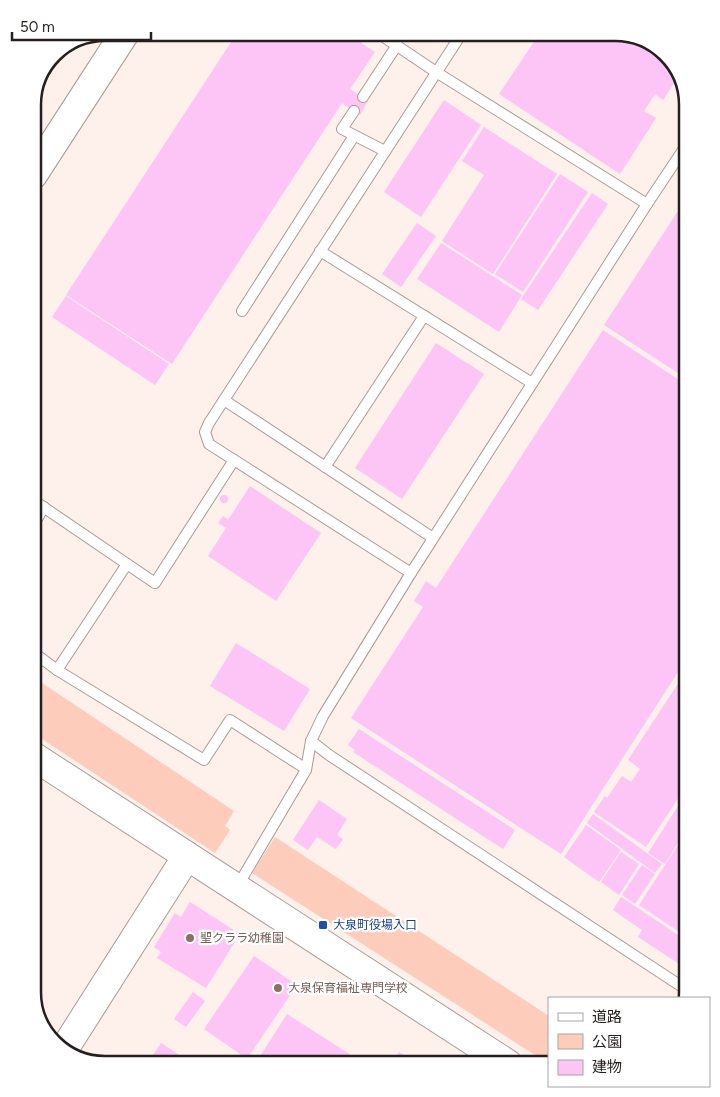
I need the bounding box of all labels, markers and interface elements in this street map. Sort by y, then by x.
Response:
scale bar [12,10,151,42]
text: 50 m [20,18,55,36]
place label: 大泉町役場入口 [333,918,417,932]
marker: 大泉町役場入口 [317,919,329,931]
place label: 聖クララ幼稚園 [200,931,284,945]
marker: 聖クララ幼稚園 [184,932,196,944]
place label: 大泉保育福祉専門学校 [288,981,408,995]
marker: 大泉保育福祉専門学校 [272,982,284,994]
legend [548,997,710,1087]
text: 道路 [592,1008,622,1026]
text: 公園 [592,1033,622,1051]
text: 建物 [592,1058,622,1076]

